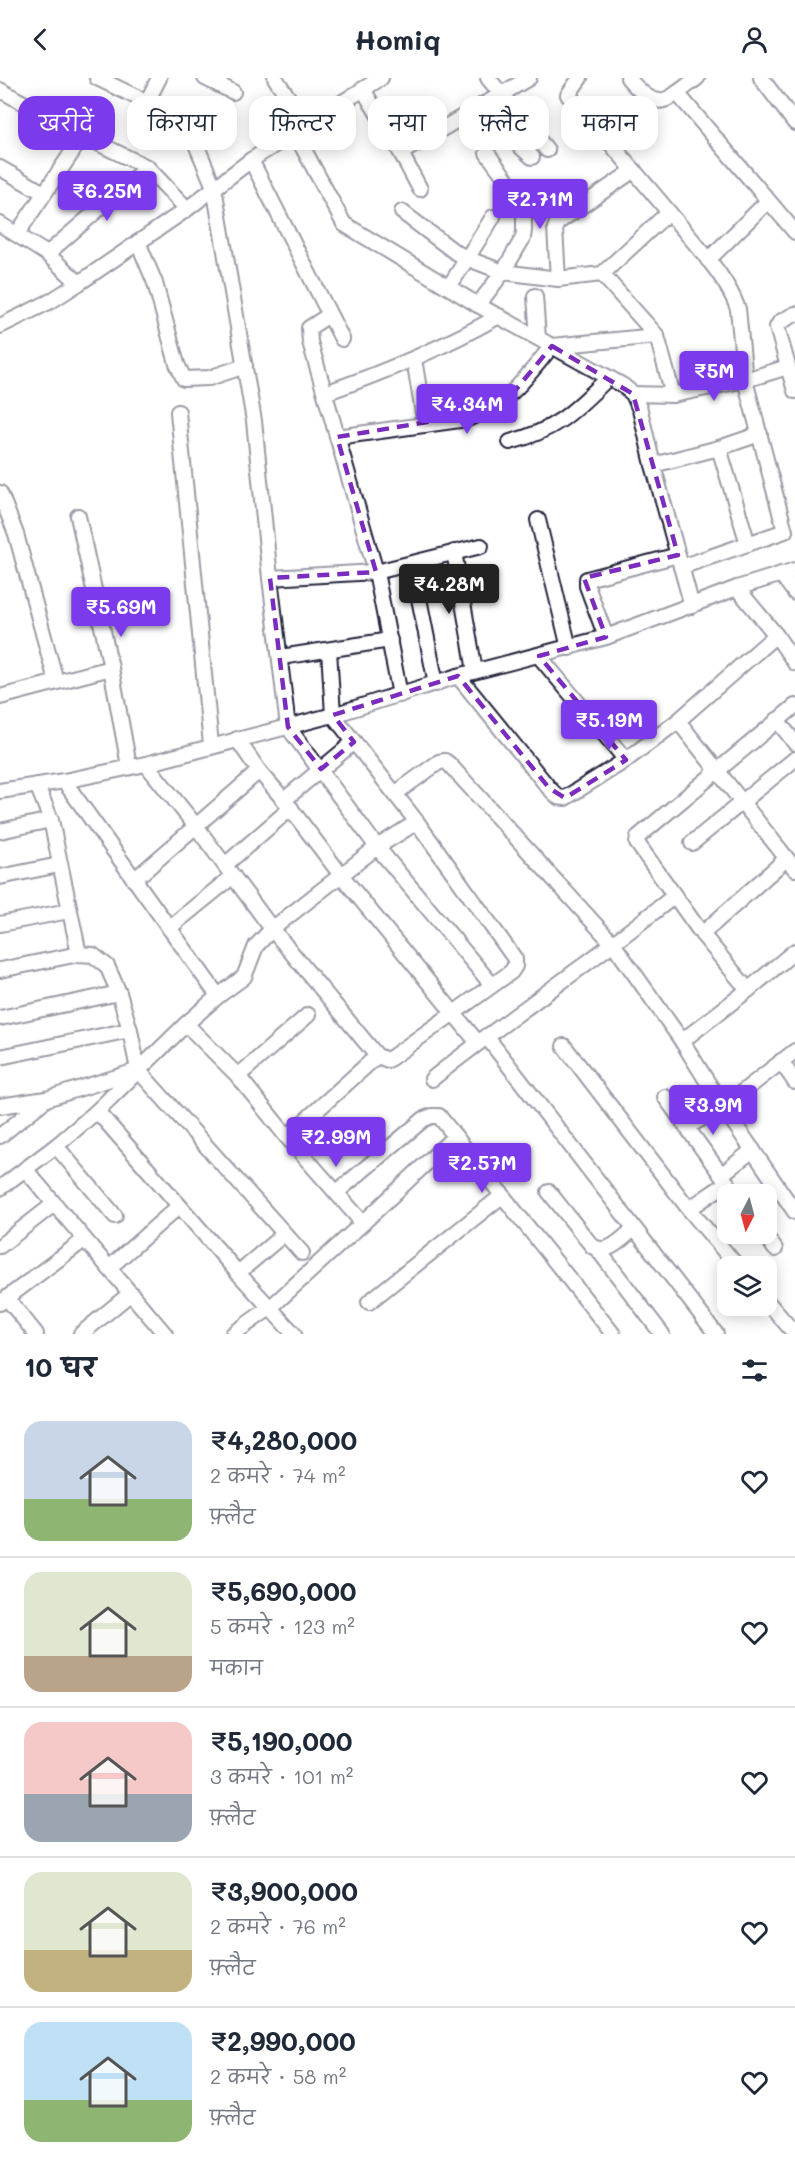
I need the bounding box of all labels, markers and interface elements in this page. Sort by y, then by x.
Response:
text: Homiq [354,22,441,57]
icon: back [24,23,57,56]
icon: person [738,23,771,56]
chip: खरीदें [18,96,115,150]
chip: किराया [127,96,237,150]
chip: फ़िल्टर [249,96,356,150]
chip: नया [368,96,447,150]
chip: फ़्लैट [459,96,549,150]
chip: मकान [561,96,658,150]
pin: ₹6.25M [58,171,156,222]
text: ₹6.25M [72,177,142,203]
pin: ₹2.71M [491,179,589,230]
text: ₹2.71M [507,185,573,211]
pin: ₹5M [685,351,743,402]
text: ₹5M [693,357,735,383]
pin: ₹4.34M [418,384,516,435]
text: ₹4.34M [431,390,503,416]
pin: ₹4.28M [400,564,498,615]
text: ₹4.28M [413,570,485,596]
pin: ₹5.69M [72,587,170,638]
text: ₹5.69M [85,593,157,619]
pin: ₹5.19M [560,700,658,751]
text: ₹5.19M [575,706,643,732]
pin: ₹3.9M [671,1085,755,1136]
text: ₹3.9M [683,1091,743,1117]
pin: ₹2.99M [287,1117,385,1168]
text: ₹2.99M [301,1123,371,1149]
pin: ₹2.57M [433,1143,531,1194]
text: ₹2.57M [447,1149,517,1175]
north arrow [717,1184,777,1244]
map controls [717,1184,777,1316]
button: layers [717,1256,777,1316]
text: 10 घर [24,1350,96,1384]
icon: filters [738,1354,771,1387]
text: ₹4,280,000 [210,1423,357,1457]
icon: home [72,1445,144,1517]
text: 2 कमरे · 74 m² [210,1462,345,1488]
icon: heart [738,1465,771,1498]
text: फ़्लैट [210,1503,256,1529]
text: ₹5,690,000 [210,1574,357,1608]
icon: home [72,1596,144,1668]
text: 5 कमरे · 123 m² [210,1613,355,1639]
icon: heart [738,1616,771,1649]
text: मकान [210,1654,263,1680]
text: ₹5,190,000 [210,1724,352,1758]
icon: home [72,1746,144,1818]
text: 3 कमरे · 101 m² [210,1763,353,1789]
icon: heart [738,1766,771,1799]
text: फ़्लैट [210,1804,256,1830]
text: ₹3,900,000 [210,1874,358,1908]
icon: home [72,1896,144,1968]
text: 2 कमरे · 76 m² [210,1913,346,1939]
icon: heart [738,1916,771,1949]
text: फ़्लैट [210,1954,256,1980]
text: ₹2,990,000 [210,2024,356,2058]
icon: home [72,2046,144,2118]
text: 2 कमरे · 58 m² [210,2063,346,2089]
icon: heart [738,2066,771,2099]
text: फ़्लैट [210,2104,256,2130]

